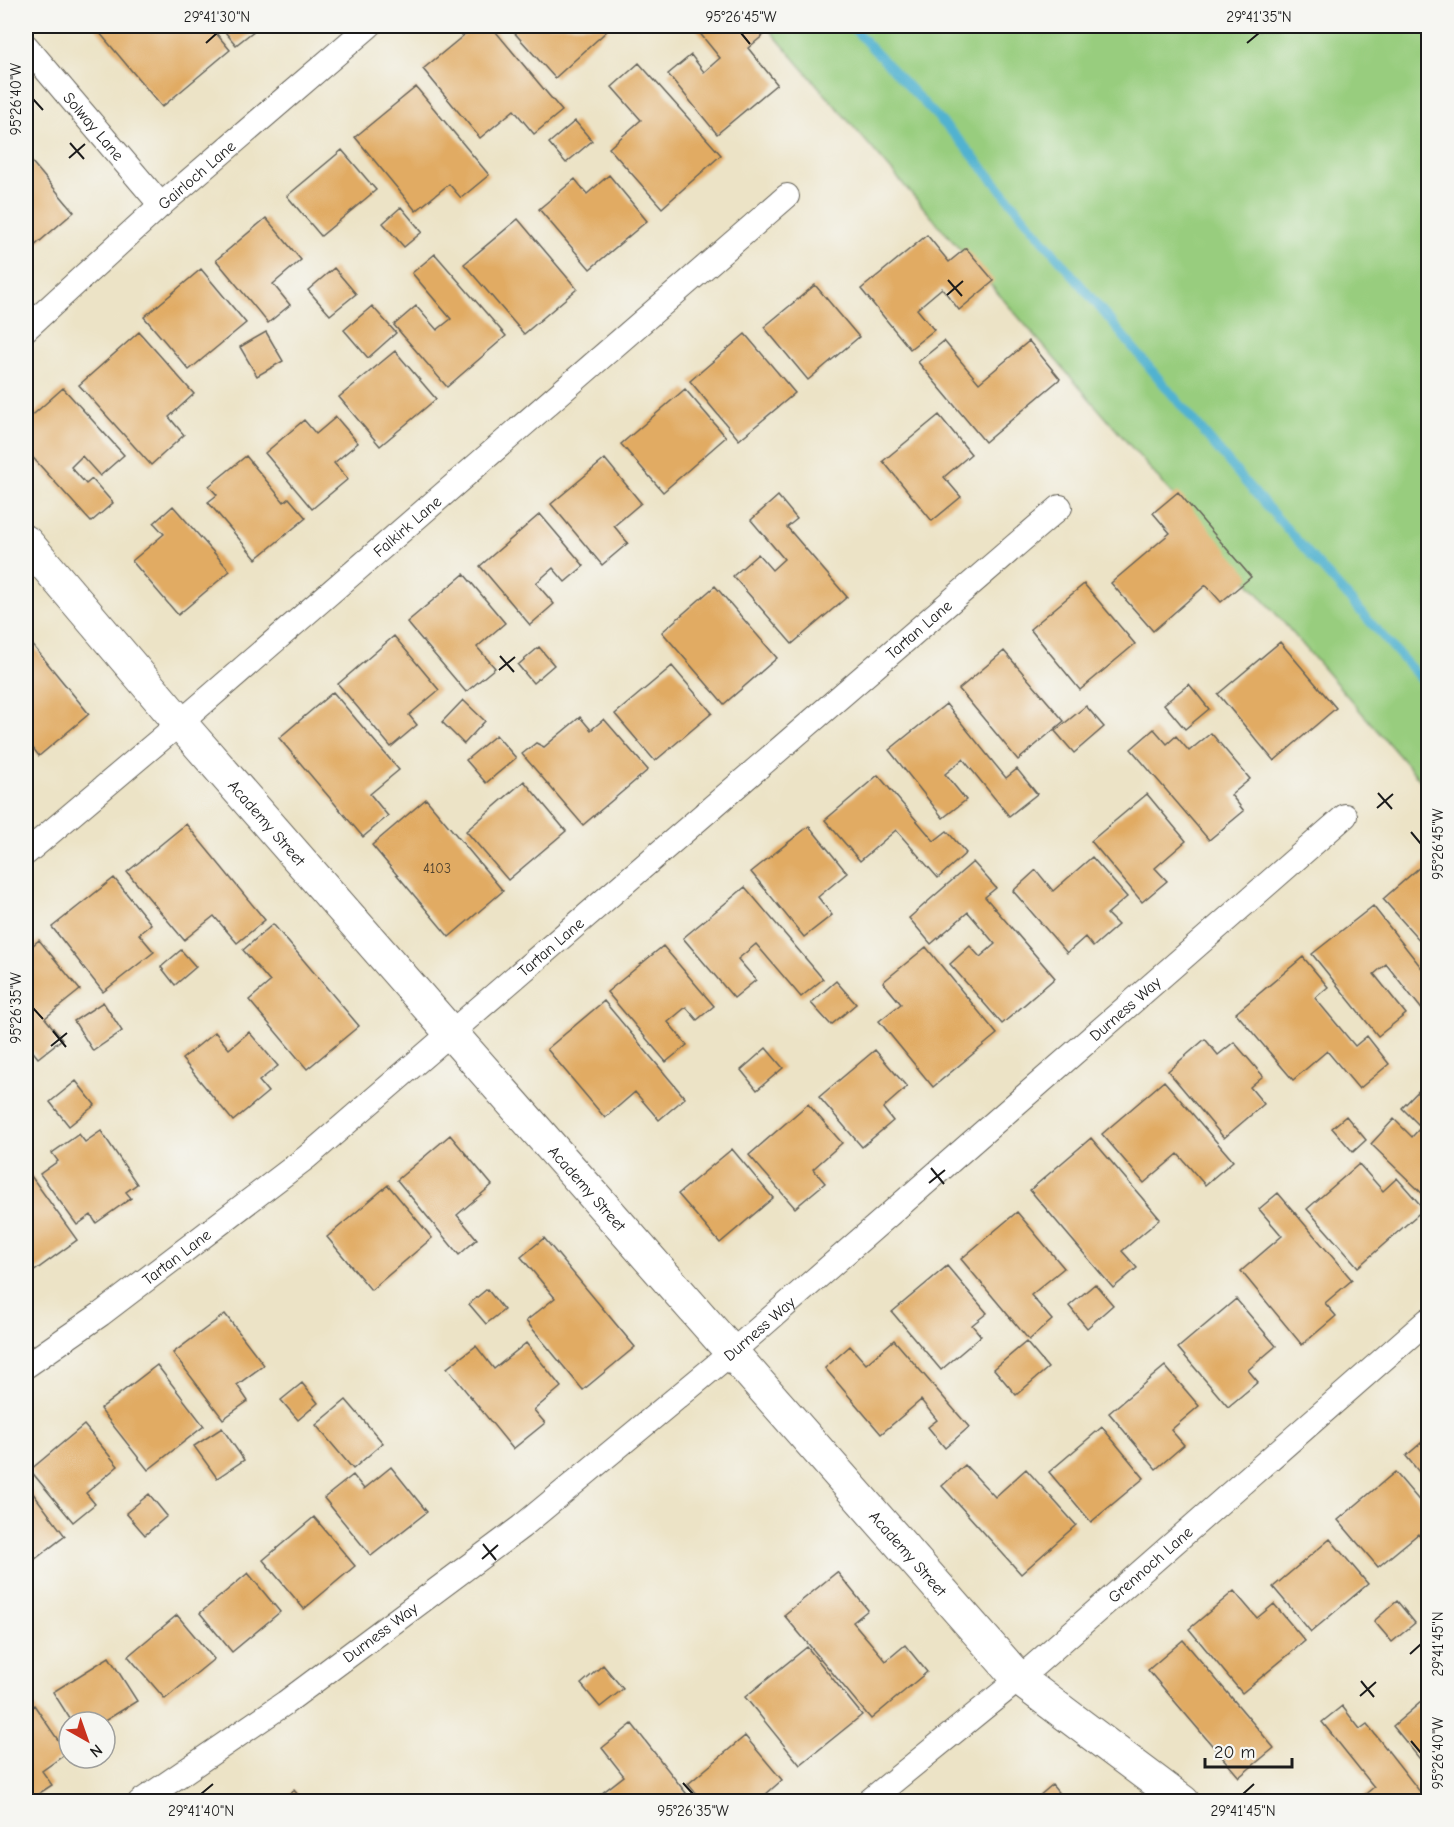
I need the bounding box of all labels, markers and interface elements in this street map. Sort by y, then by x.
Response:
text: 29°41'30"N [184,8,250,26]
text: 95°26'45"W [705,8,777,26]
text: 29°41'35"N [1226,8,1292,26]
text: 95°26'40"W [7,63,25,135]
street label: Solway Lane [59,89,127,164]
street label: Gairloch Lane [155,137,239,214]
street label: Falkirk Lane [370,492,445,561]
street label: Tartan Lane [883,597,956,663]
street label: Academy Street [224,777,309,870]
text: 95°26'45"W [1429,808,1447,880]
house number: 4103 [423,860,451,877]
street label: Tartan Lane [515,914,588,981]
text: 95°26'35"W [7,972,25,1044]
street label: Durness Way [1086,973,1165,1045]
street label: Academy Street [544,1142,629,1236]
street label: Tartan Lane [139,1226,215,1289]
street label: Durness Way [721,1293,800,1365]
street label: Academy Street [865,1507,950,1600]
street label: Grennoch Lane [1105,1523,1196,1607]
street label: Durness Way [340,1599,422,1667]
text: 29°41'45"N [1429,1611,1447,1677]
north arrow [57,1710,117,1770]
text: 95°26'40"W [1429,1717,1447,1789]
scale bar [1205,1731,1292,1769]
text: N [86,1740,106,1761]
text: 20 m [1214,1742,1255,1763]
text: 29°41'40"N [168,1802,234,1820]
text: 95°26'35"W [657,1802,729,1820]
text: 29°41'45"N [1210,1802,1276,1820]

